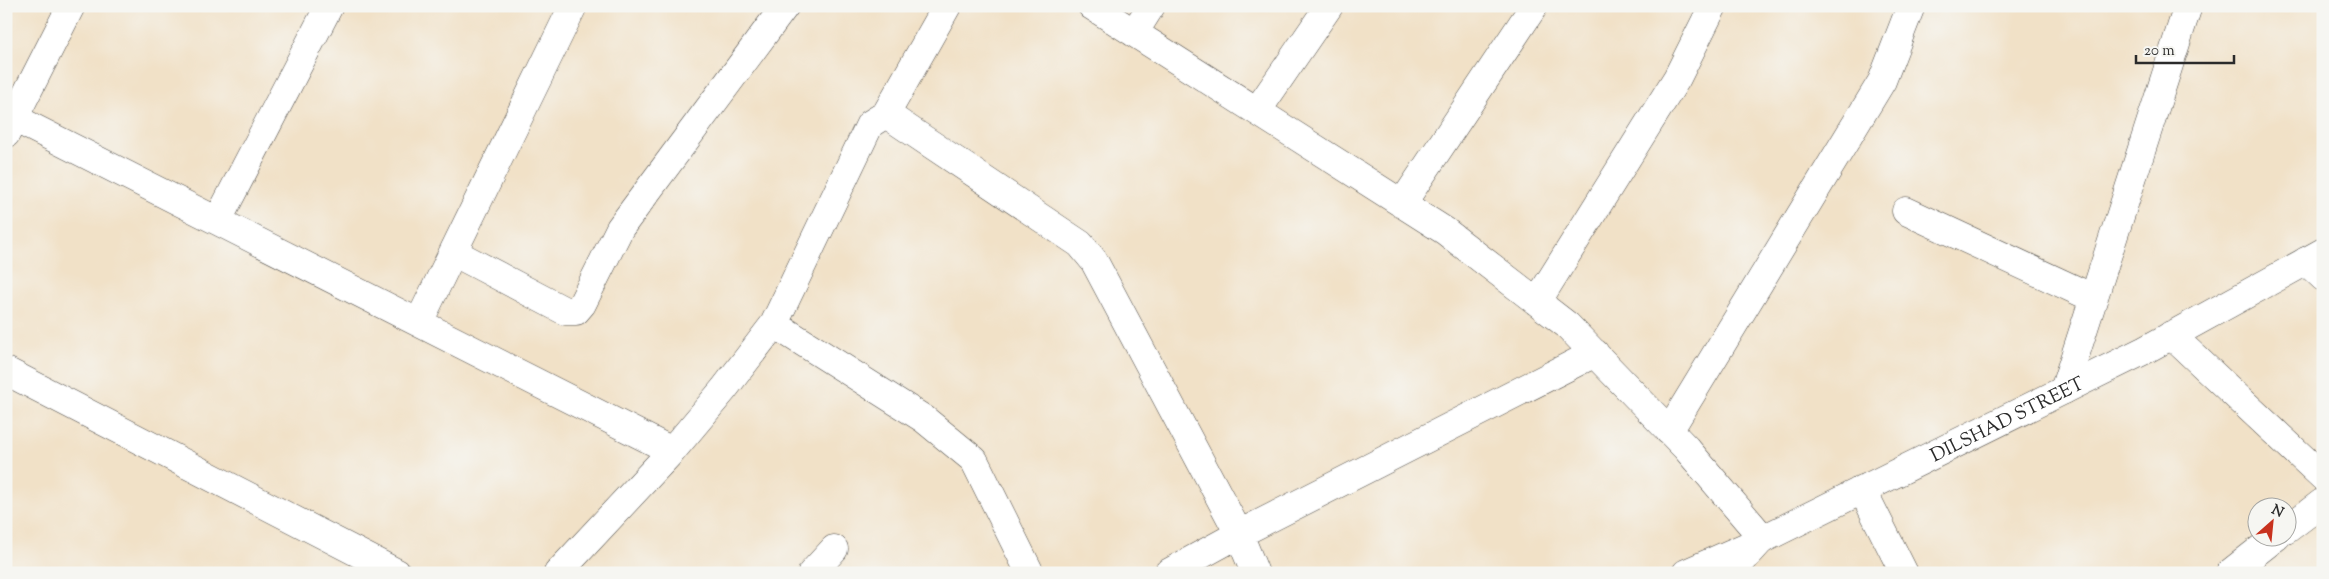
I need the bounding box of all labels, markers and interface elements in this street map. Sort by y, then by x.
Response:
scale bar [2136,32,2234,64]
text: 20 m [2144,41,2175,62]
street label: DILSHAD STREET [1926,371,2089,470]
north arrow [2246,496,2296,546]
text: N [2267,501,2287,524]

